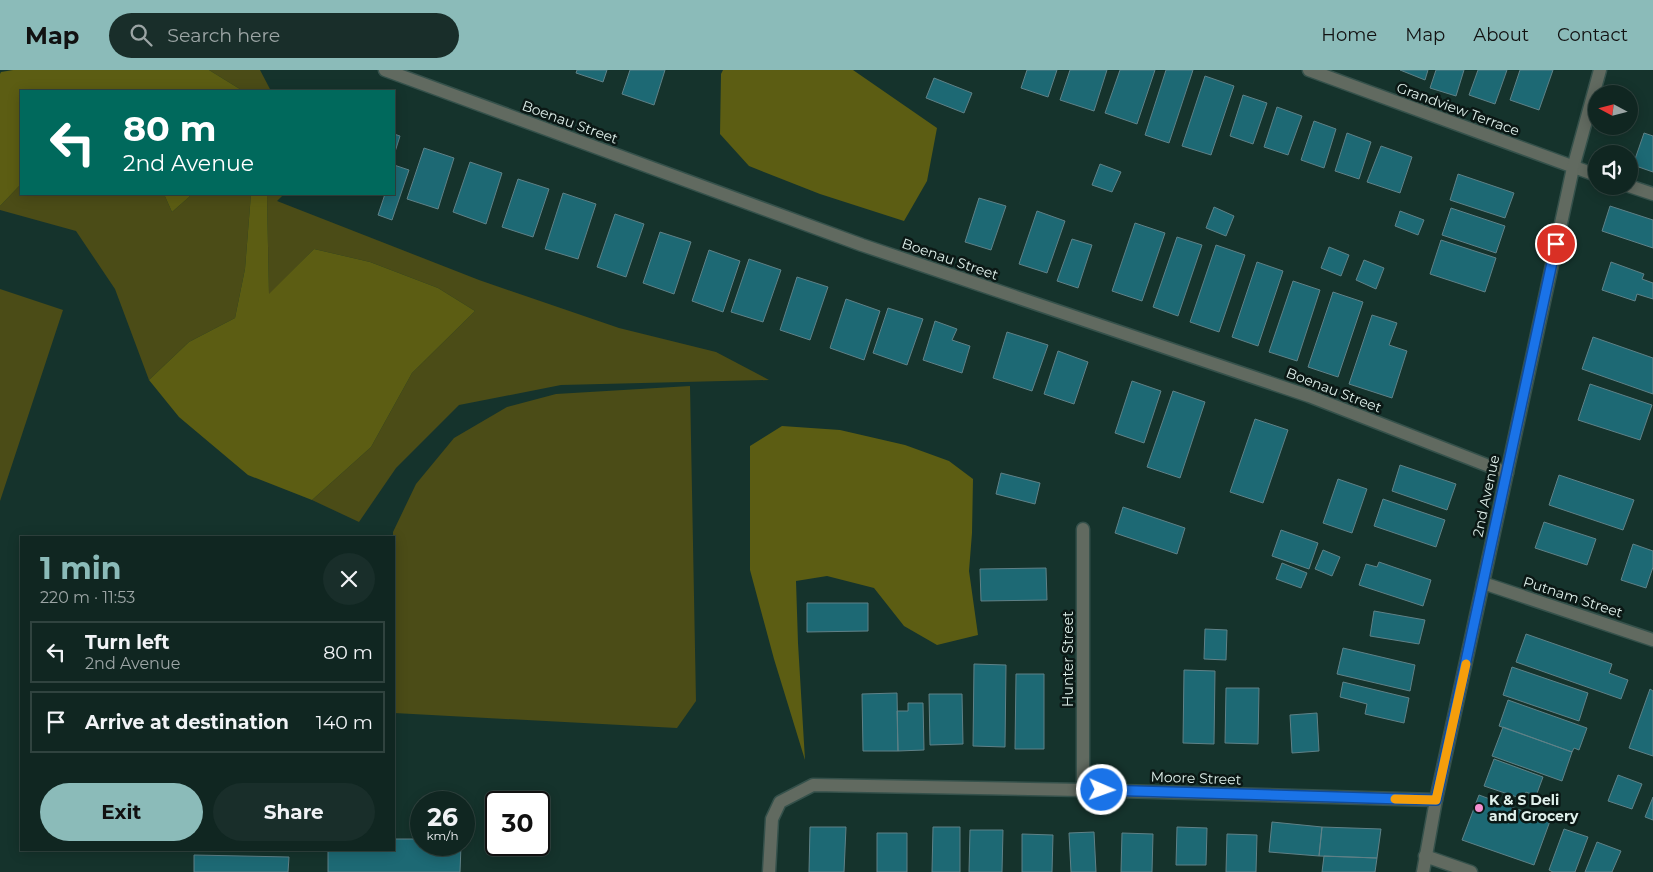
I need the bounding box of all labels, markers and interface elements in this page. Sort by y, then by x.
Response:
search box [109,13,459,58]
text: Map [25,21,79,50]
icon: search [127,21,155,49]
text: Search here [167,24,280,47]
text: Home [1321,24,1377,46]
text: Map [1405,24,1445,46]
text: About [1473,24,1529,46]
text: Contact [1557,24,1628,46]
street label: Grandview Terrace [1394,78,1522,140]
north arrow [1588,85,1638,135]
map controls [1588,85,1638,195]
street label: Boenau Street [520,96,621,148]
text: 80 m [123,107,217,150]
icon: left [40,110,105,175]
button: sound [1588,145,1638,195]
text: 2nd Avenue [123,150,254,177]
pin [1535,223,1577,265]
icon: arrive [1542,230,1570,258]
street label: Boenau Street [899,234,1001,284]
street label: Boenau Street [1284,364,1385,417]
street label: 2nd Avenue [1469,453,1503,539]
text: 1 min [40,550,121,587]
button: close [323,553,375,605]
street label: Putnam Street [1521,572,1625,622]
text: 220 m · 11:53 [40,588,135,607]
street label: Hunter Street [1059,611,1077,707]
text: Turn left [85,631,170,654]
icon: left [42,638,70,666]
text: 80 m [323,641,373,664]
text: 2nd Avenue [85,654,180,673]
icon: arrive [42,708,70,736]
text: Arrive at destination [85,711,289,734]
text: 140 m [316,711,373,734]
position arrow [1075,763,1127,815]
street label: Moore Street [1150,767,1242,789]
button: Exit [40,783,203,841]
button: Share [213,783,375,841]
speed limit sign: 30 [485,791,550,856]
place label: K & S Deli and Grocery [1489,791,1579,825]
text: 26 [427,802,458,832]
marker: K & S Deli and Grocery [1473,802,1485,814]
text: km/h [426,828,459,843]

